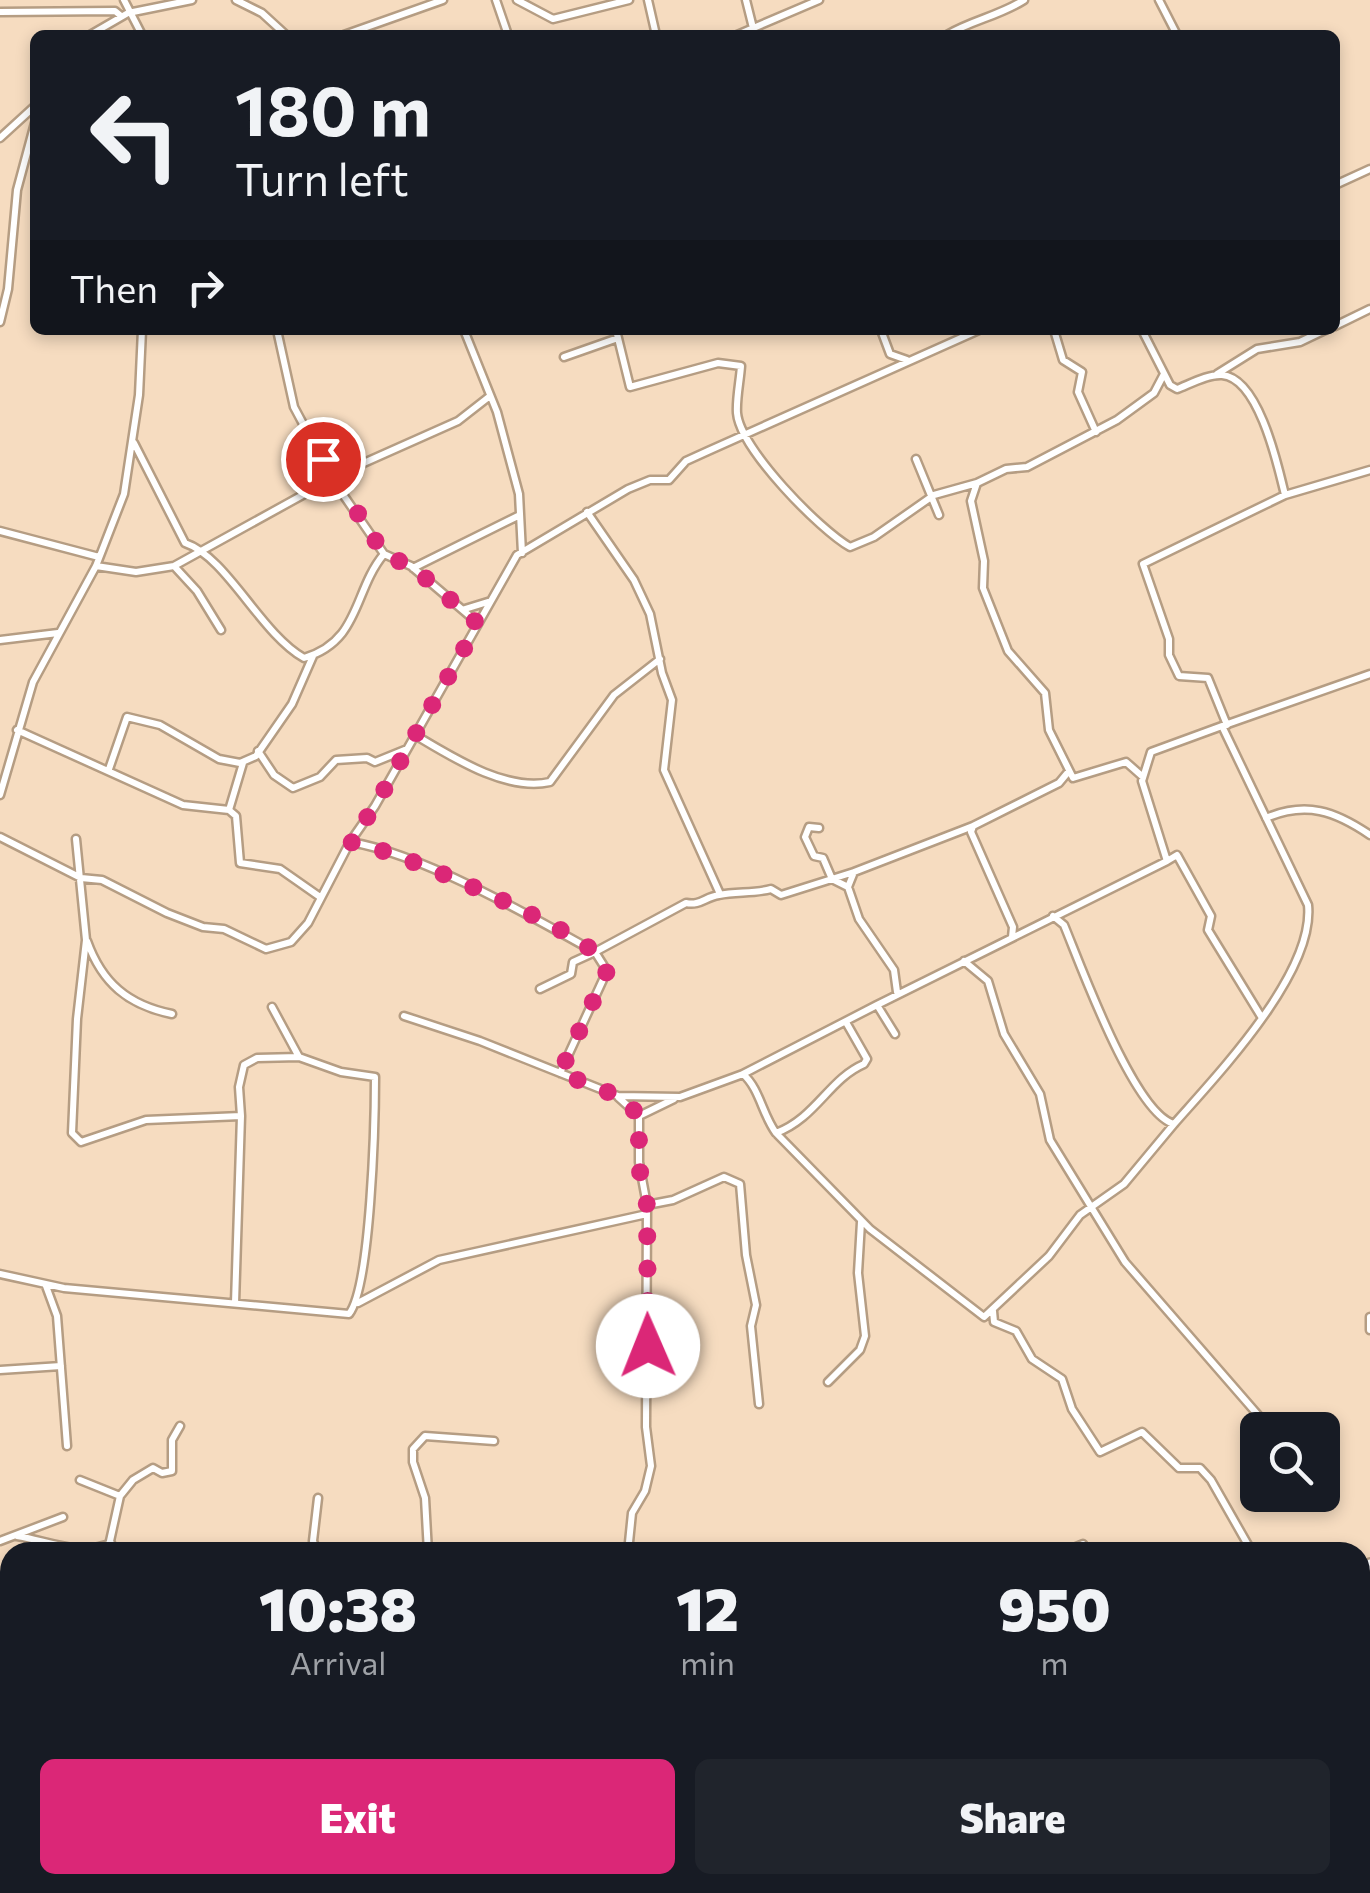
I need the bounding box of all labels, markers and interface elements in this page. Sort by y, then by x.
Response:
text: 180 m [235,65,431,150]
icon: left [70,70,200,200]
text: Turn left [235,150,409,205]
icon: right [178,260,233,315]
text: Then [70,264,158,311]
pin [281,417,366,502]
icon: arrive [296,432,351,487]
position arrow [596,1294,700,1398]
map controls [1240,1412,1340,1512]
button: search [1240,1412,1340,1512]
text: 10:38 [259,1570,417,1643]
text: 12 [676,1570,739,1643]
text: 950 [998,1570,1111,1643]
text: Arrival [290,1642,387,1682]
text: min [680,1642,735,1682]
text: m [1040,1642,1068,1682]
button: Exit [40,1759,675,1874]
button: Share [695,1759,1330,1874]

